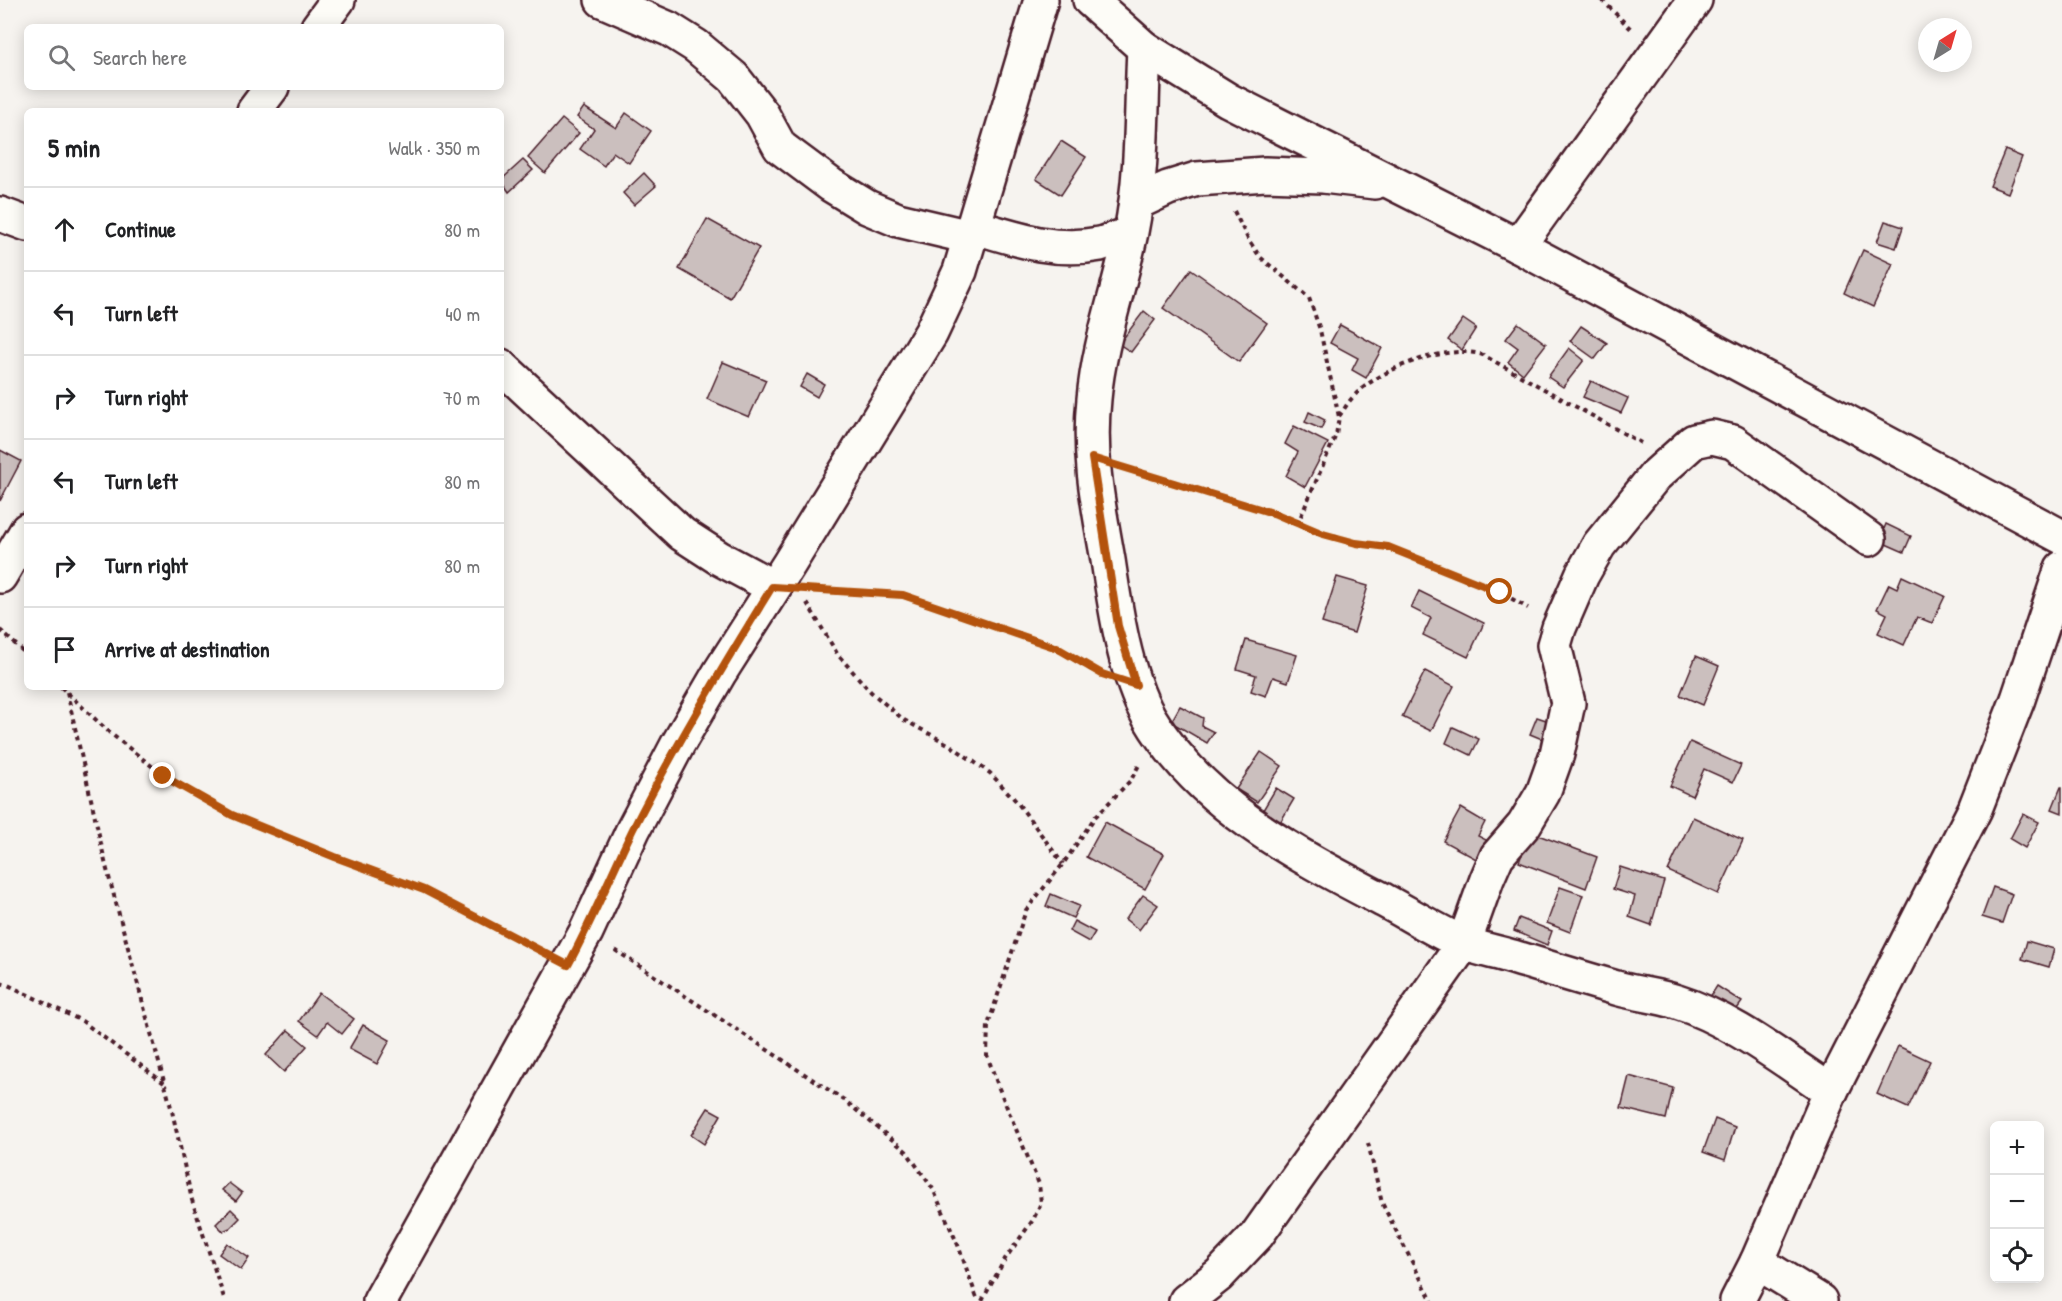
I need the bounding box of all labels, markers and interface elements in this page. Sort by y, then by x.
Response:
north arrow [1918,18,1972,72]
search box [24,24,504,90]
icon: search [45,41,78,74]
text: Search here [93,42,187,72]
text: 5 min [48,130,100,165]
text: Walk · 350 m [388,134,480,161]
icon: ahead [48,213,81,246]
text: Continue [105,214,176,244]
text: 80 m [444,216,480,243]
icon: left [48,297,81,330]
text: Turn left [105,298,178,328]
text: 40 m [445,300,480,327]
icon: right [48,381,81,414]
text: Turn right [105,382,188,412]
text: 70 m [443,384,480,411]
icon: left [48,465,81,498]
text: Turn left [105,466,178,496]
text: 80 m [444,468,480,495]
icon: right [48,549,81,582]
text: Turn right [105,550,188,580]
text: 80 m [444,552,480,579]
route start [1486,578,1512,604]
icon: arrive [48,633,81,666]
text: Arrive at destination [105,634,270,664]
route end [149,762,175,788]
map controls [1990,1121,2044,1283]
button: + [1990,1121,2044,1175]
button: − [1990,1175,2044,1229]
button: locate [1990,1229,2044,1283]

